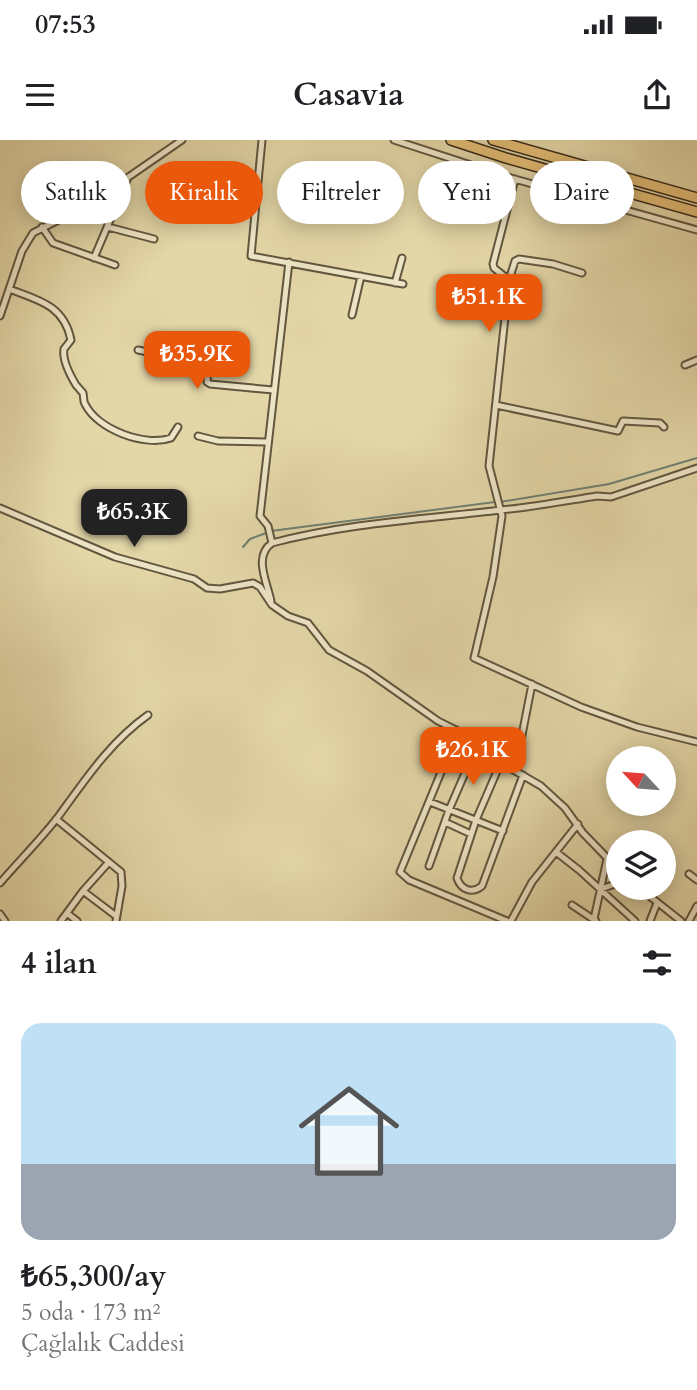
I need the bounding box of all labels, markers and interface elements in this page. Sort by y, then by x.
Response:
text: 07:53 [35,7,96,42]
text: Casavia [293,73,404,117]
icon: menu [21,76,59,114]
icon: share [638,76,676,114]
chip: Satılık [21,161,131,224]
chip: Kiralık [145,161,263,224]
chip: Filtreler [277,161,404,224]
chip: Yeni [418,161,516,224]
chip: Daire [530,161,634,224]
pin: ₺51.1K [432,274,546,334]
text: ₺51.1K [452,281,526,312]
pin: ₺35.9K [140,331,254,391]
text: ₺35.9K [160,338,234,369]
pin: ₺65.3K [77,490,191,549]
text: ₺65.3K [97,496,171,527]
pin: ₺26.1K [416,728,530,787]
text: ₺26.1K [436,734,510,765]
north arrow [606,746,676,816]
map controls [606,746,676,900]
button: layers [606,830,676,900]
text: 4 ilan [21,943,97,984]
icon: filters [638,944,676,982]
icon: home [286,1068,412,1194]
text: ₺65,300/ay [21,1256,166,1297]
text: 5 oda · 173 m² [21,1297,160,1328]
text: Çağlalık Caddesi [21,1328,185,1359]

